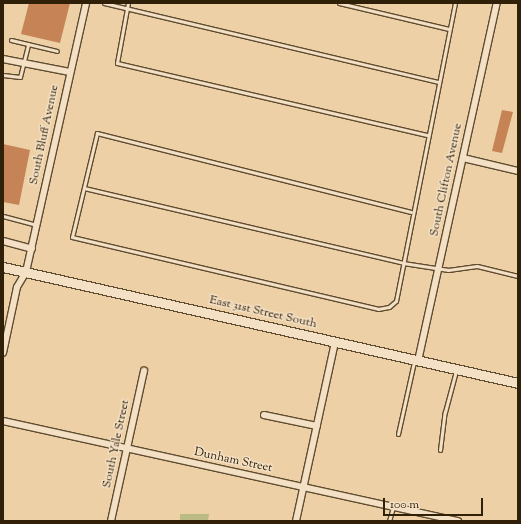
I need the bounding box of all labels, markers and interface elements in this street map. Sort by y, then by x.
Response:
street label: South Bluff Avenue [27,84,63,186]
street label: South Clifton Avenue [428,122,466,238]
street label: East 31st Street South [208,294,318,332]
street label: South Yale Street [101,399,133,489]
street label: Dunham Street [193,446,273,476]
scale bar [385,490,485,516]
text: 100 m [390,496,419,514]

